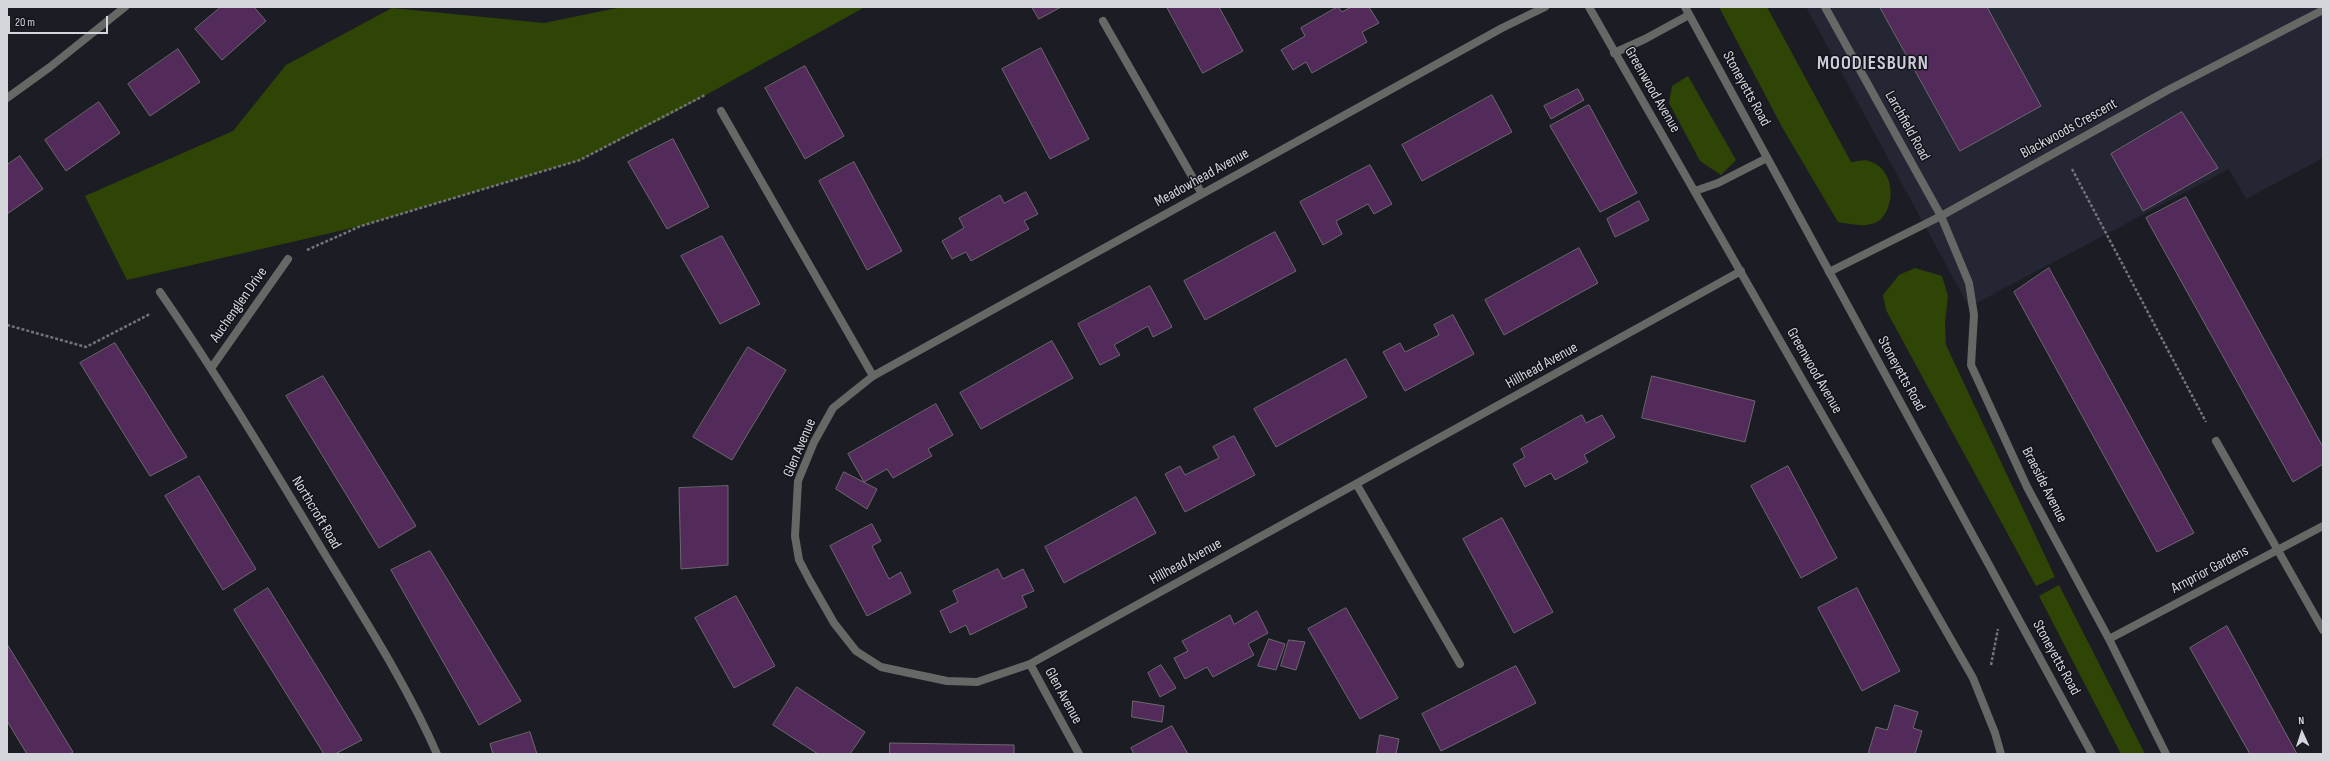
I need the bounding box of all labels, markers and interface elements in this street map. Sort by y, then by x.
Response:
scale bar [10,8,110,34]
text: 20 m [15,15,35,30]
street label: Greenwood Avenue [1620,44,1684,136]
street label: Stoneyetts Road [1718,48,1774,130]
district label: MOODIESBURN [1817,53,1929,75]
street label: Larchfield Road [1881,88,1933,164]
street label: Blackwoods Crescent [2018,95,2120,163]
street label: Meadowhead Avenue [1152,145,1252,211]
street label: Auchenglen Drive [207,264,271,346]
street label: Greenwood Avenue [1782,325,1846,417]
street label: Stoneyetts Road [1873,333,1929,415]
street label: Hillhead Avenue [1503,339,1581,393]
street label: Glen Avenue [780,416,820,480]
street label: Braeside Avenue [2017,444,2071,526]
street label: Northcroft Road [287,473,345,553]
street label: Hillhead Avenue [1147,535,1225,589]
street label: Arnprior Gardens [2168,542,2252,598]
street label: Stoneyetts Road [2028,617,2084,699]
street label: Glen Avenue [1040,665,1086,727]
north arrow [2282,713,2322,753]
text: N [2298,714,2305,727]

